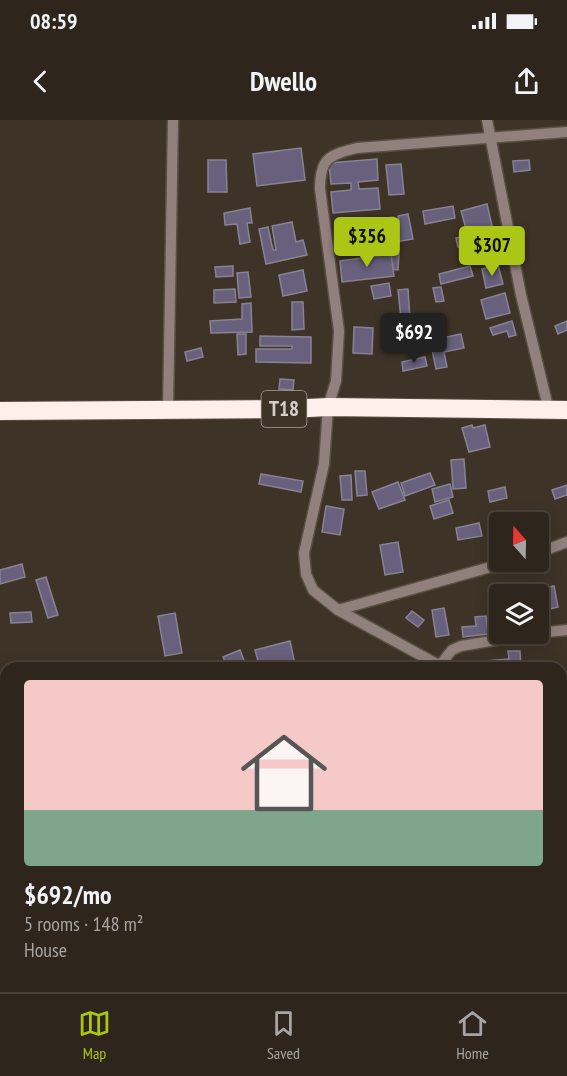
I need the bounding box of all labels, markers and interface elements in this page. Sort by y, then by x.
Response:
text: 08:59 [30,7,78,35]
text: Dwello [250,64,317,98]
icon: back [24,65,57,98]
icon: share [510,65,543,98]
pin: $356 [331,217,403,268]
text: $356 [348,223,386,249]
pin: $307 [456,226,528,277]
text: $307 [473,232,511,258]
pin: $692 [378,313,450,364]
text: $692 [395,319,433,345]
road number: T18 [262,391,306,427]
north arrow [489,512,549,572]
map controls [489,512,549,644]
button: layers [489,584,549,644]
icon: home [230,719,338,827]
text: $692/mo [24,878,112,911]
text: 5 rooms · 148 m² [24,911,143,937]
text: House [24,937,67,963]
tab: Map [78,1007,111,1063]
tab: Saved [267,1007,300,1063]
tab: Home [456,1007,489,1063]

